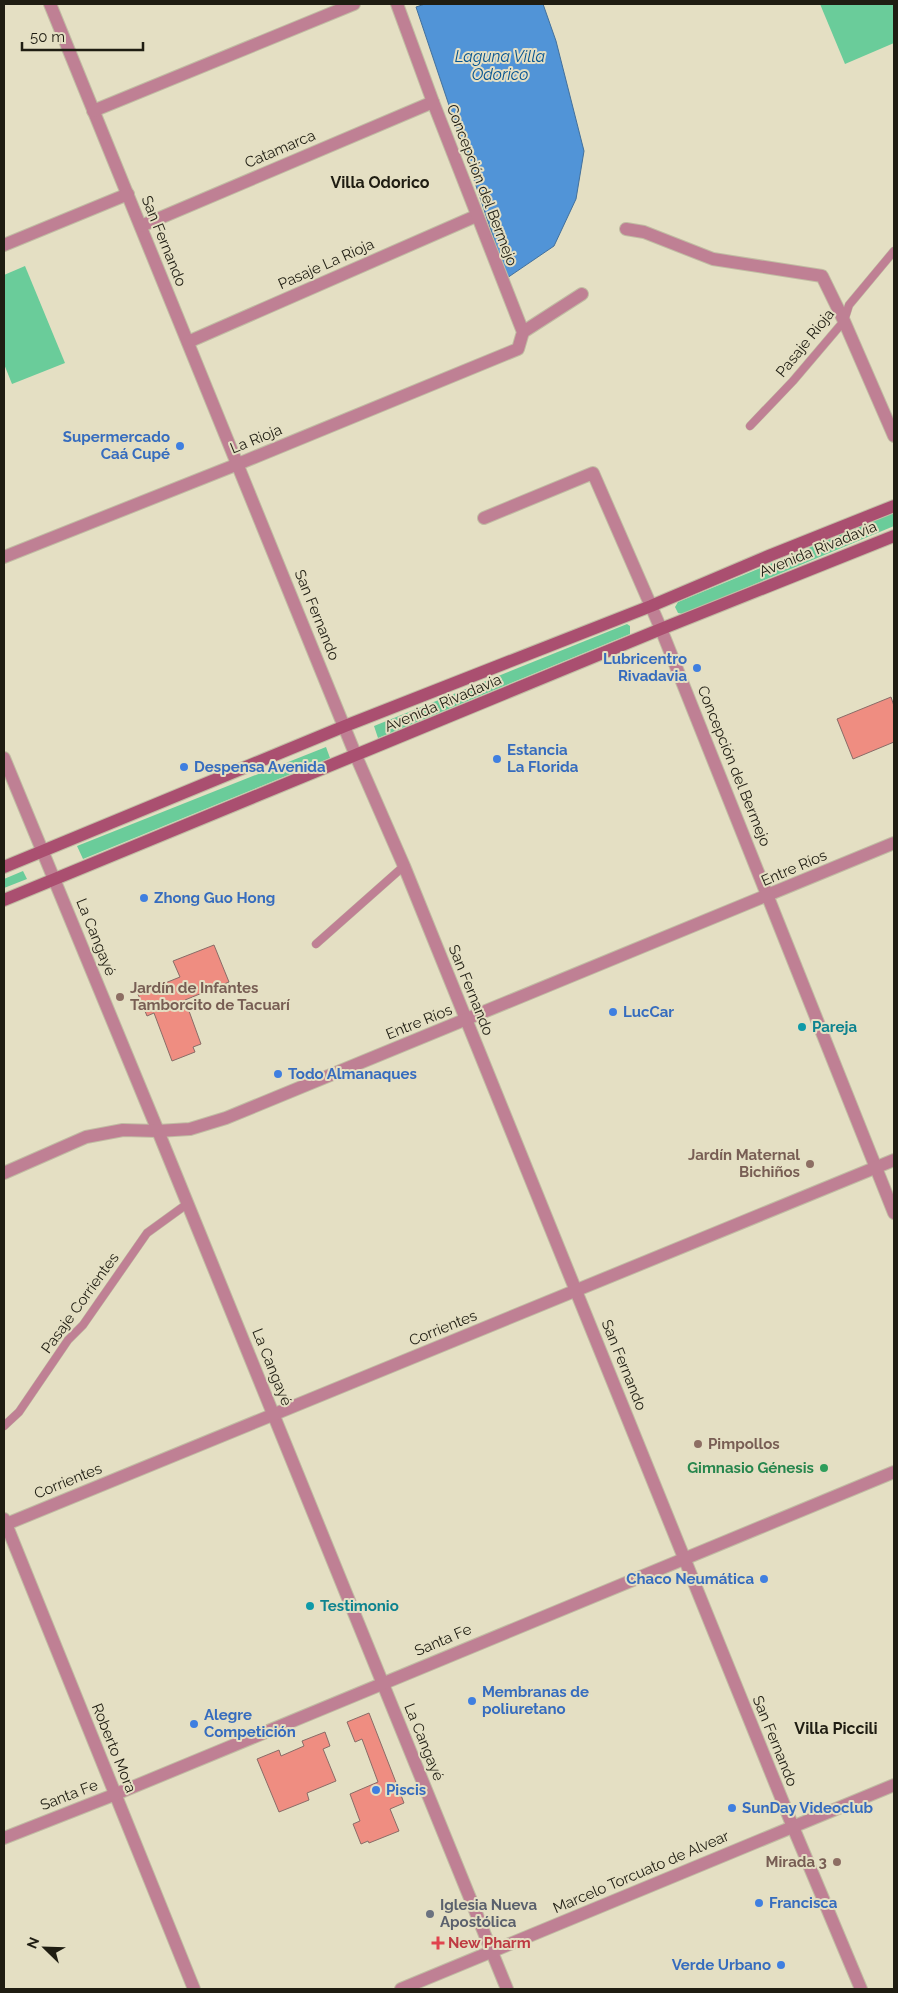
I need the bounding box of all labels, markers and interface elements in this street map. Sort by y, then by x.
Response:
scale bar [22,20,144,52]
text: 50 m [30,28,65,46]
water label: Laguna Villa Odorico [455,47,546,84]
street label: Concepción del Bermejo [443,102,521,268]
street label: Catamarca [242,126,318,172]
district label: Villa Odorico [330,173,430,192]
street label: San Fernando [138,193,190,289]
street label: Pasaje La Rioja [275,235,377,293]
street label: Pasaje Rioja [772,305,838,381]
street label: La Rioja [227,420,285,458]
place label: Supermercado Caá Cupé [63,428,170,463]
marker: Supermercado Caá Cupé [174,440,186,452]
street label: Avenida Rivadavia [757,517,879,581]
street label: San Fernando [291,567,343,663]
place label: Lubricentro Rivadavia [603,650,687,685]
marker: Lubricentro Rivadavia [691,662,703,674]
street label: Avenida Rivadavia [382,670,504,736]
street label: Concepción del Bermejo [693,683,775,849]
place label: Estancia La Florida [507,741,579,776]
marker: Estancia La Florida [491,753,503,765]
place label: Despensa Avenida [194,758,326,776]
marker: Despensa Avenida [178,761,190,773]
street label: Entre Ríos [758,846,830,890]
place label: Zhong Guo Hong [154,889,275,907]
marker: Zhong Guo Hong [138,892,150,904]
street label: La Cangayé [72,896,120,978]
street label: San Fernando [445,942,497,1038]
place label: Jardín de Infantes Tamborcito de Tacuarí [130,979,290,1014]
marker: Jardín de Infantes Tamborcito de Tacuarí [114,991,126,1003]
street label: Entre Ríos [383,1001,455,1043]
place label: LucCar [623,1003,674,1021]
marker: LucCar [607,1006,619,1018]
place label: Pareja [812,1018,857,1036]
marker: Pareja [796,1021,808,1033]
place label: Todo Almanaques [288,1065,417,1083]
marker: Todo Almanaques [272,1068,284,1080]
place label: Jardín Maternal Bichiños [688,1146,800,1181]
marker: Jardín Maternal Bichiños [804,1158,816,1170]
street label: Pasaje Corrientes [37,1249,123,1357]
street label: Corrientes [407,1306,479,1350]
street label: San Fernando [598,1317,650,1413]
street label: La Cangayé [248,1326,296,1408]
place label: Pimpollos [708,1435,780,1453]
marker: Pimpollos [692,1438,704,1450]
street label: Corrientes [32,1459,104,1503]
place label: Gimnasio Génesis [687,1459,814,1477]
marker: Gimnasio Génesis [818,1462,830,1474]
place label: Chaco Neumática [626,1570,754,1588]
marker: Chaco Neumática [758,1573,770,1585]
place label: Testimonio [320,1597,399,1615]
marker: Testimonio [304,1600,316,1612]
street label: Santa Fe [412,1620,474,1660]
place label: Membranas de poliuretano [482,1683,589,1718]
street label: San Fernando [749,1693,801,1789]
marker: Membranas de poliuretano [466,1695,478,1707]
street label: Roberto Mora [88,1701,140,1795]
street label: La Cangayé [400,1701,448,1783]
place label: Alegre Competición [204,1706,296,1741]
marker: Alegre Competición [188,1718,200,1730]
district label: Villa Piccili [794,1719,878,1738]
street label: Santa Fe [38,1776,100,1814]
place label: Piscis [386,1781,426,1799]
marker: Piscis [370,1784,382,1796]
place label: SunDay Videoclub [742,1799,874,1817]
marker: SunDay Videoclub [726,1802,738,1814]
street label: Marcelo Torcuato de Alvear [550,1826,732,1917]
place label: Mirada 3 [766,1853,827,1871]
marker: Mirada 3 [831,1856,843,1868]
place label: Francisca [769,1894,838,1912]
place label: Iglesia Nueva Apostólica [440,1896,537,1931]
marker: Francisca [753,1897,765,1909]
marker: Iglesia Nueva Apostólica [424,1908,436,1920]
north arrow [20,1923,70,1973]
place label: New Pharm [448,1934,531,1952]
text: N [24,1935,42,1951]
marker: New Pharm [432,1937,444,1949]
place label: Verde Urbano [672,1956,771,1974]
marker: Verde Urbano [775,1959,787,1971]

